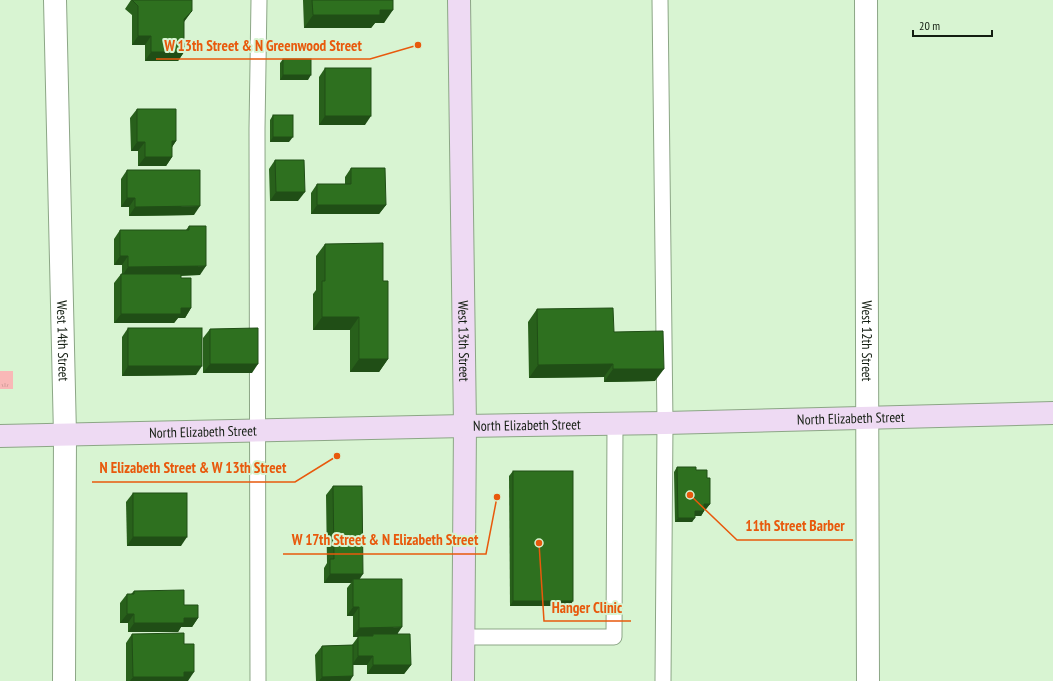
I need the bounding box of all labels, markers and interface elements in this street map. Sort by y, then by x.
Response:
scale bar [913,12,992,38]
text: 20 m [919,18,940,33]
callout: W 13th Street & N Greenwood Street [156,32,370,59]
text: W 13th Street & N Greenwood Street [163,36,363,55]
street label: West 14th Street [53,300,73,382]
street label: West 13th Street [454,300,473,382]
street label: West 12th Street [858,301,876,382]
street label: North Elizabeth Street [797,408,905,429]
street label: North Elizabeth Street [473,415,581,435]
street label: North Elizabeth Street [149,421,257,442]
callout: N Elizabeth Street & W 13th Street [92,455,295,482]
text: N Elizabeth Street & W 13th Street [100,458,287,477]
callout: 11th Street Barber [737,513,853,540]
text: 11th Street Barber [745,516,845,535]
callout: W 17th Street & N Elizabeth Street [283,527,486,554]
text: W 17th Street & N Elizabeth Street [291,530,479,549]
callout: Hanger Clinic [544,594,631,621]
text: Hanger Clinic [552,598,623,617]

